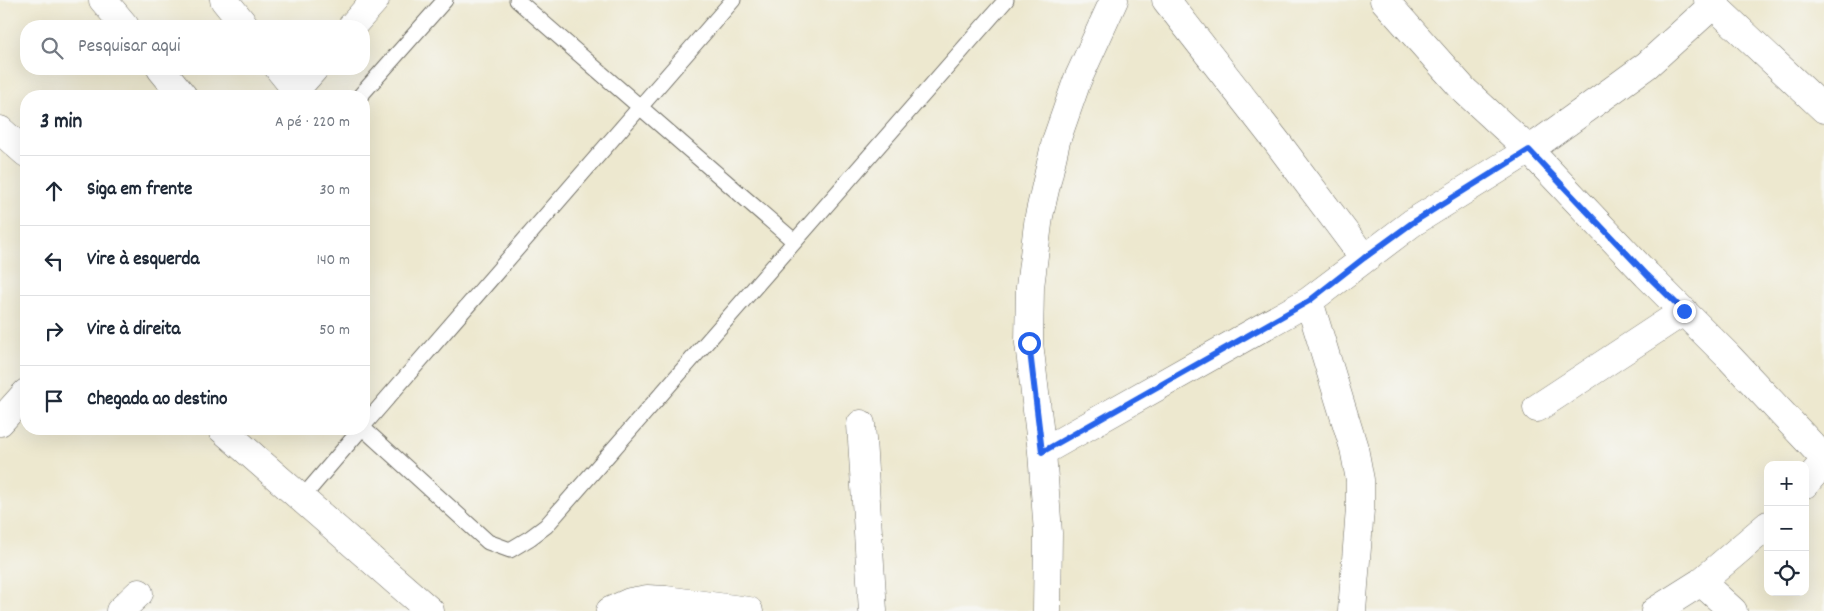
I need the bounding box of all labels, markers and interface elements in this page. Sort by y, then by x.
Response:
search box [20,20,370,75]
icon: search [38,34,66,62]
text: Pesquisar aqui [78,34,180,61]
text: 3 min [40,108,82,138]
text: A pé · 220 m [275,111,350,134]
icon: ahead [40,177,68,205]
text: Siga em frente [87,177,192,204]
text: 30 m [320,179,350,202]
icon: left [40,247,68,275]
text: Vire à esquerda [87,247,199,274]
text: 140 m [316,249,350,272]
route end [1673,300,1696,323]
icon: right [40,317,68,345]
text: Vire à direita [87,317,180,344]
text: 50 m [319,319,350,342]
route start [1018,332,1041,355]
icon: arrive [40,387,68,415]
text: Chegada ao destino [87,387,228,414]
map controls [1764,461,1809,596]
button: + [1764,461,1809,506]
button: − [1764,506,1809,551]
button: locate [1764,551,1809,596]

